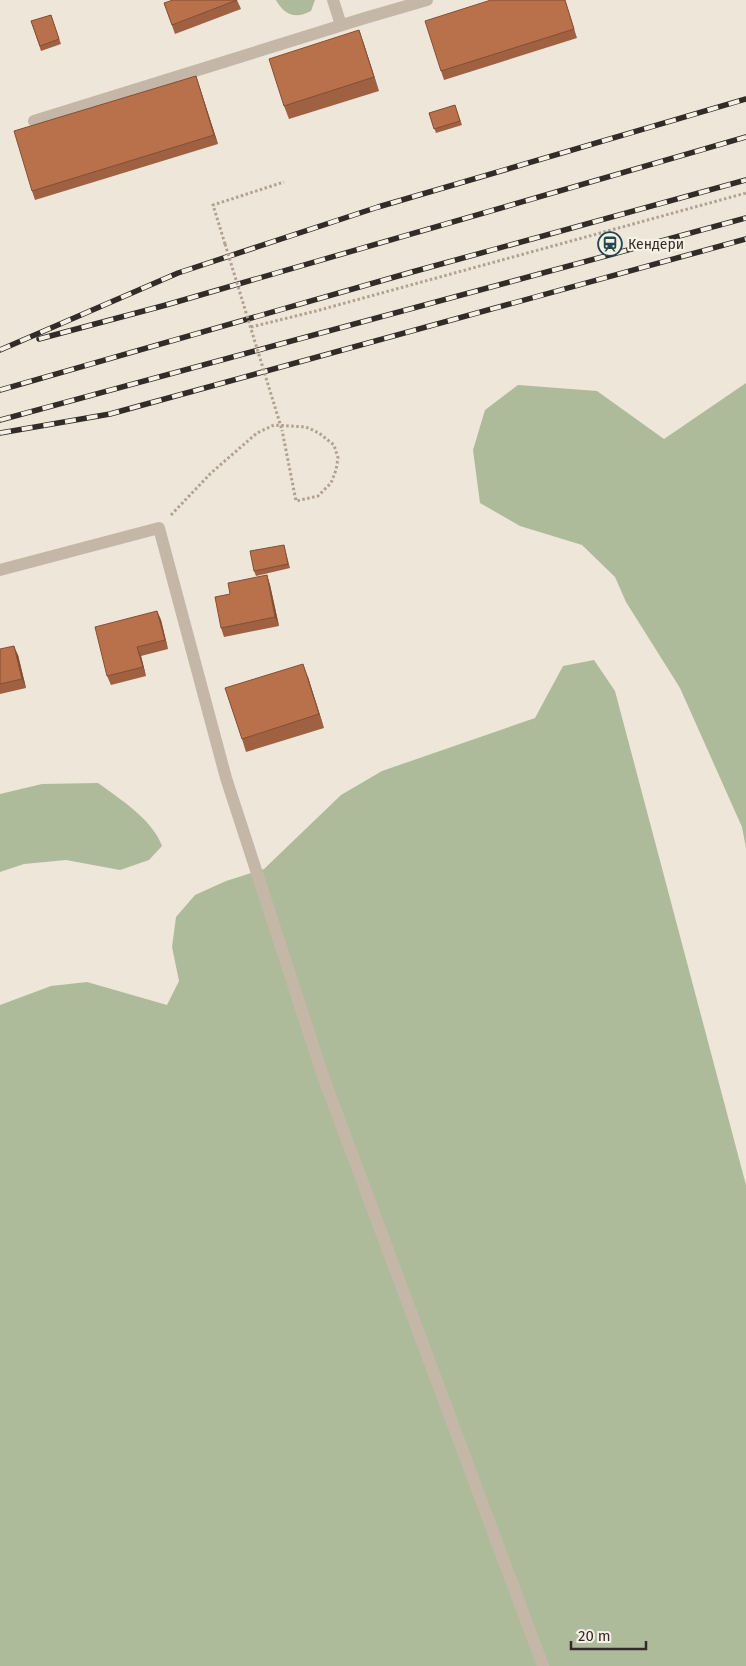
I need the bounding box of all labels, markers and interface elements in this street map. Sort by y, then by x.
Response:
station icon: Кендери [597,231,623,257]
place label: Кендери [628,236,684,253]
scale bar [571,1618,646,1650]
text: 20 m [578,1627,611,1645]

